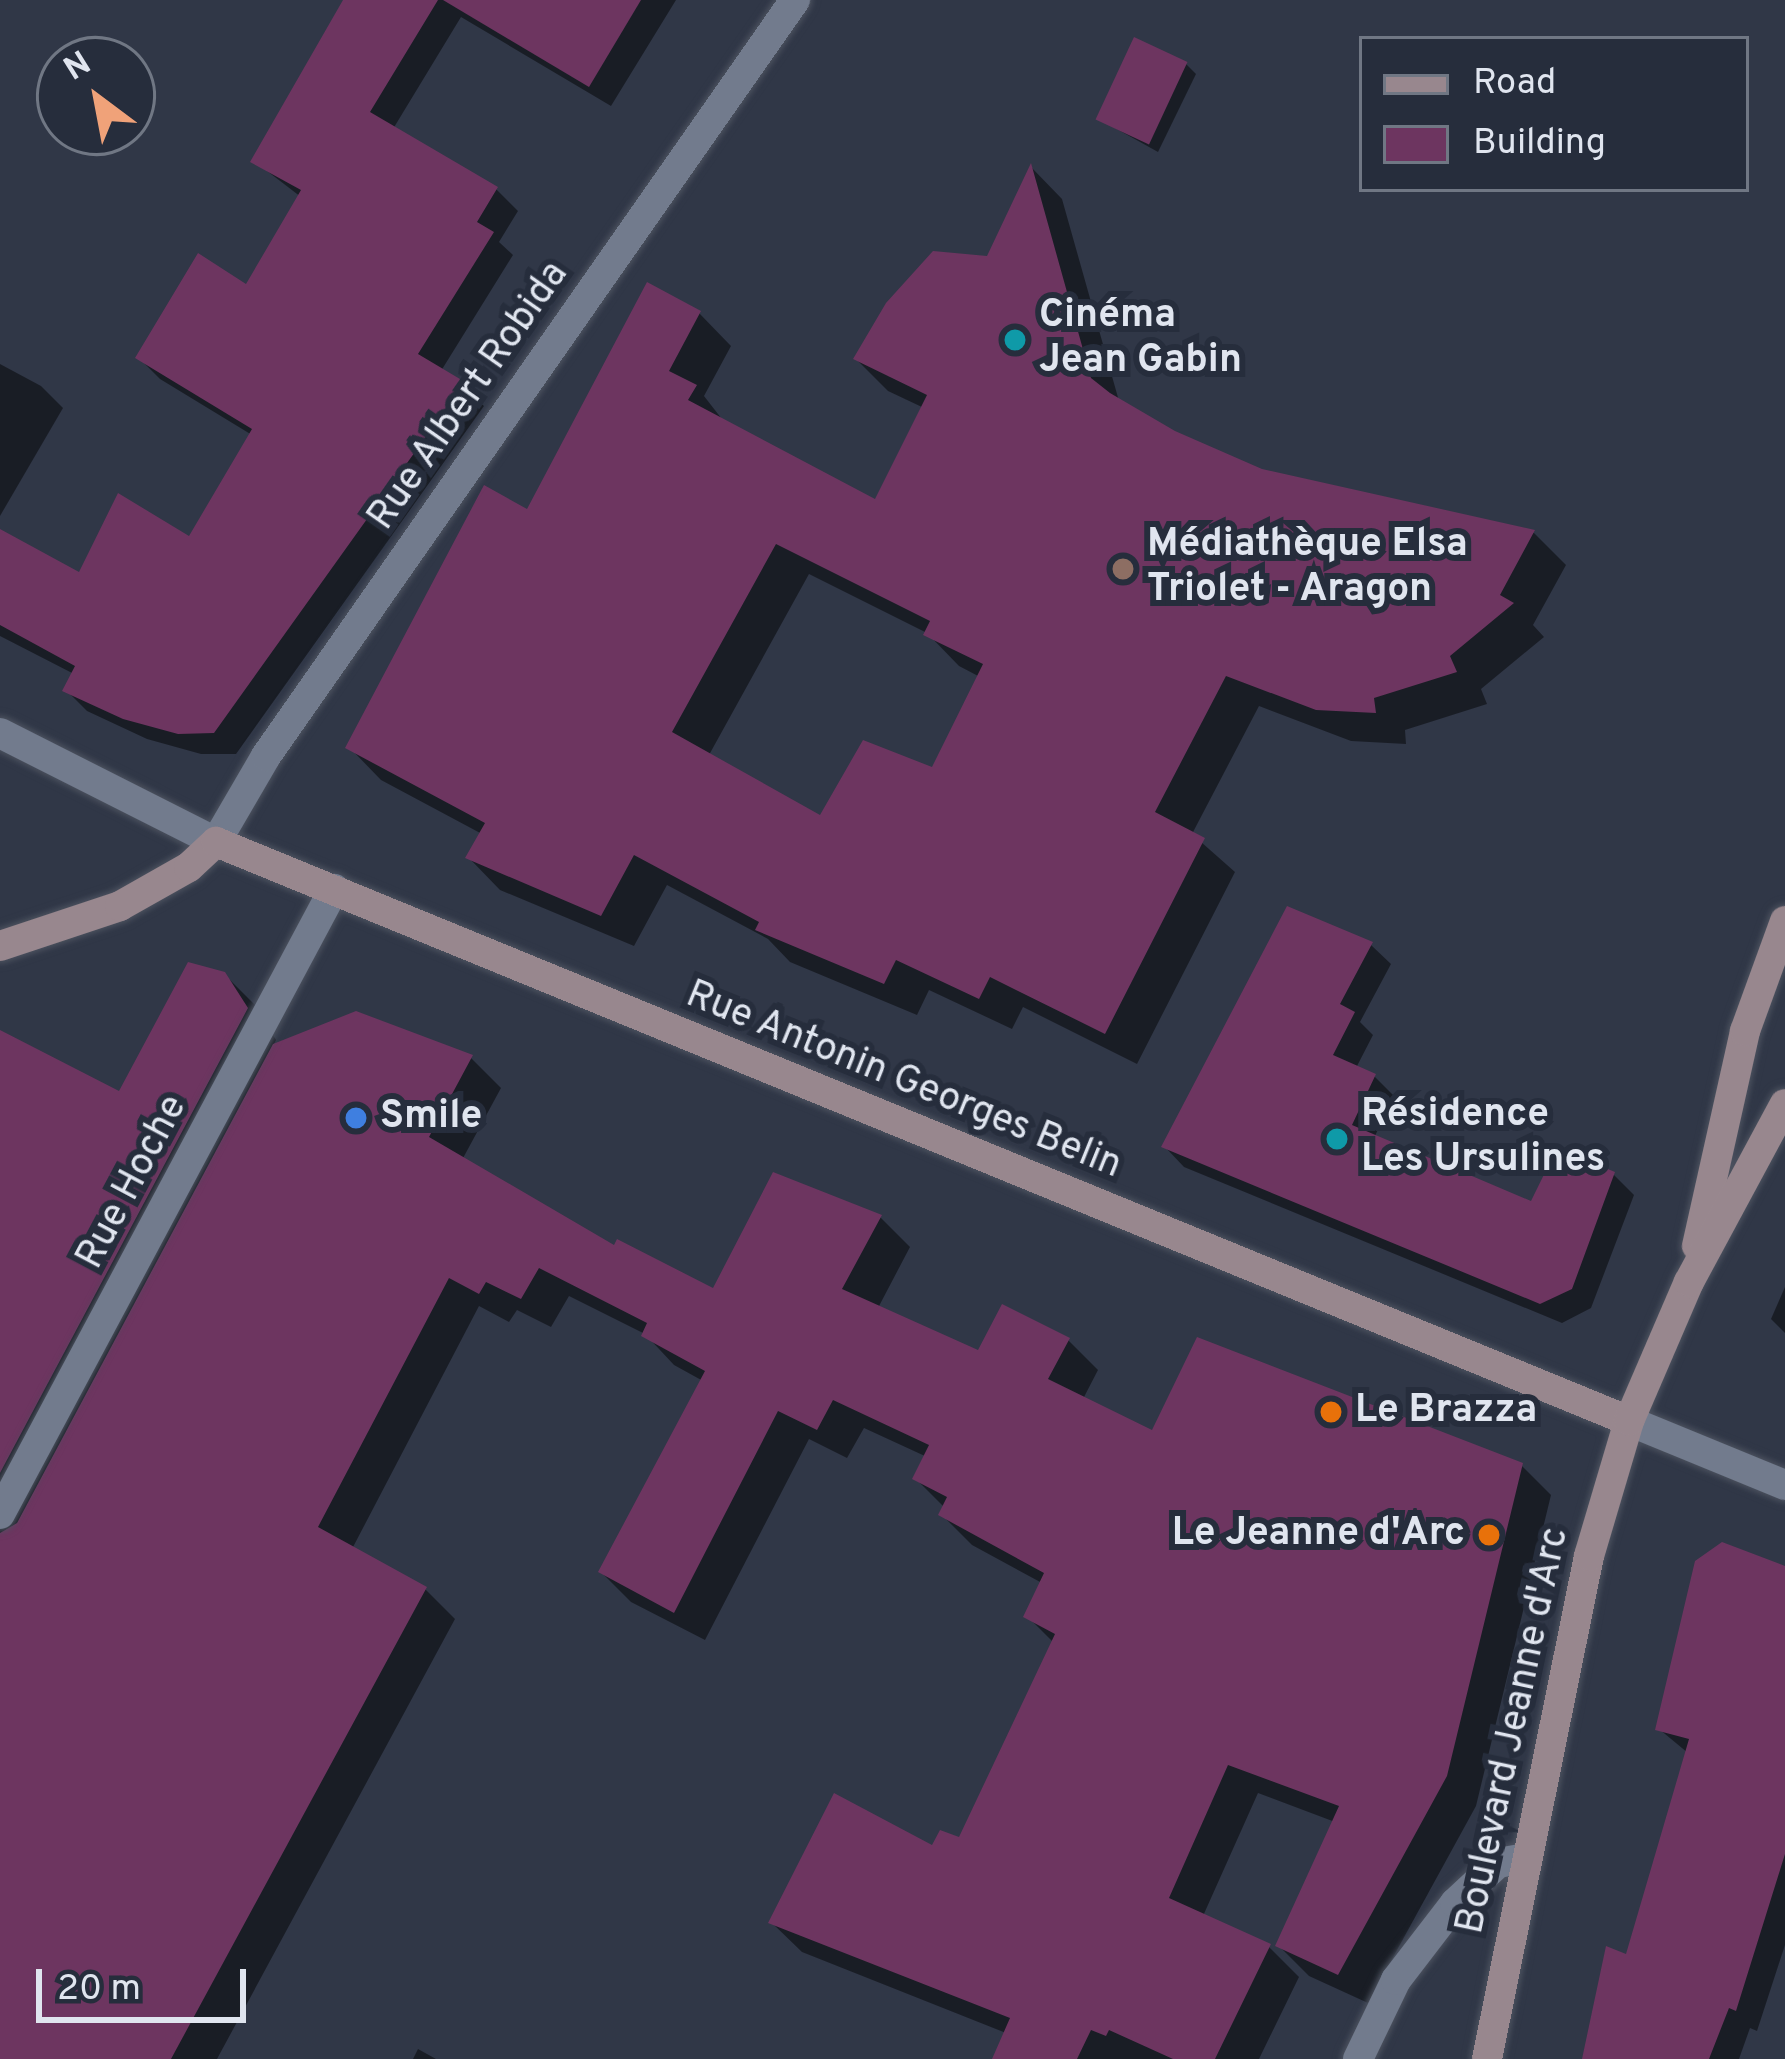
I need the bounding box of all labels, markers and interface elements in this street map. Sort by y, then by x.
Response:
north arrow [36,36,156,156]
legend [1359,36,1749,192]
text: N [57,44,100,92]
text: Road [1473,61,1556,107]
text: Building [1473,121,1606,167]
street label: Rue Albert Robida [359,253,581,541]
place label: Cinéma Jean Gabin [1039,295,1242,386]
marker: Cinéma Jean Gabin [1002,327,1028,353]
place label: Médiathèque Elsa Triolet - Aragon [1147,524,1468,615]
marker: Médiathèque Elsa Triolet - Aragon [1110,556,1136,582]
street label: Rue Antonin Georges Belin [678,973,1128,1191]
street label: Rue Hoche [69,1088,199,1278]
place label: Résidence Les Ursulines [1361,1094,1605,1185]
place label: Smile [380,1095,482,1141]
marker: Smile [343,1105,369,1131]
marker: Résidence Les Ursulines [1324,1126,1350,1152]
place label: Le Brazza [1355,1389,1537,1435]
marker: Le Brazza [1318,1399,1344,1425]
place label: Le Jeanne d'Arc [1172,1512,1465,1558]
marker: Le Jeanne d'Arc [1476,1522,1502,1548]
street label: Boulevard Jeanne d'Arc [1449,1524,1581,1938]
scale bar [42,1945,252,2019]
text: 20 m [57,1967,141,2013]

